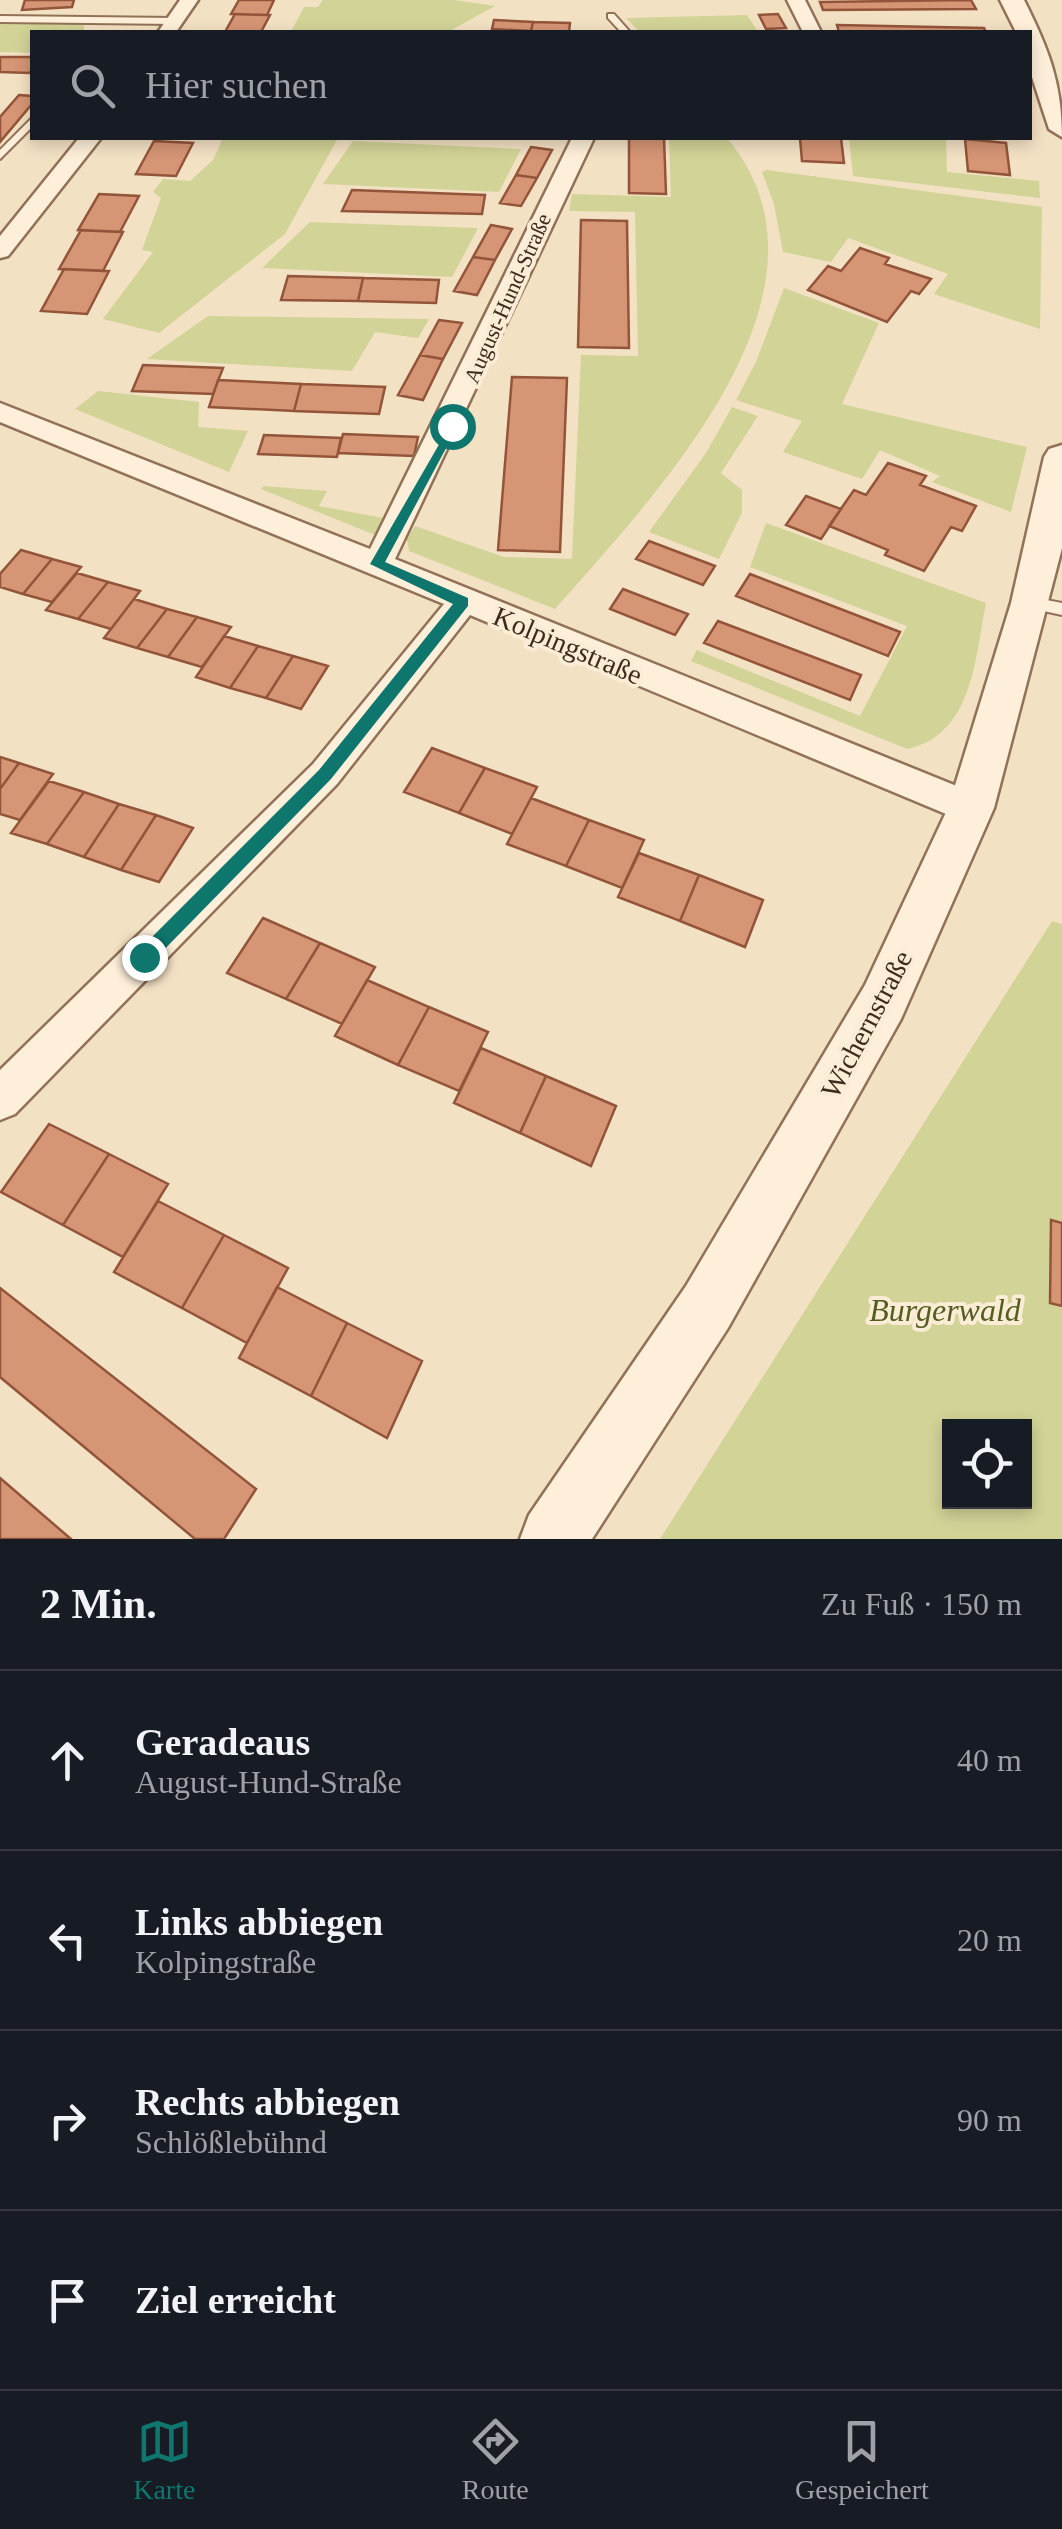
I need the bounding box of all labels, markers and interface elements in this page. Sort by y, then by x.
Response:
search box [30,30,1032,140]
icon: search [65,58,120,113]
text: Hier suchen [145,64,328,106]
street label: August-Hund-Straße [459,209,556,387]
route start [430,404,476,450]
street label: Kolpingstraße [489,600,647,691]
route end [122,935,168,981]
street label: Wichernstraße [815,945,918,1103]
park label: Burgerwald [869,1292,1022,1328]
map controls [942,1419,1032,1509]
button: locate [942,1419,1032,1509]
text: 2 Min. [40,1581,157,1627]
text: Zu Fuß · 150 m [821,1586,1022,1622]
text: Geradeaus [135,1721,310,1763]
icon: ahead [40,1733,95,1788]
text: 40 m [957,1742,1022,1778]
text: August-Hund-Straße [135,1764,402,1800]
text: Links abbiegen [135,1901,383,1943]
icon: left [40,1913,95,1968]
text: 20 m [957,1922,1022,1958]
text: Kolpingstraße [135,1944,316,1980]
text: Rechts abbiegen [135,2081,400,2123]
icon: right [40,2093,95,2148]
text: 90 m [957,2102,1022,2138]
text: Schlößlebühnd [135,2124,327,2160]
icon: arrive [40,2273,95,2328]
text: Ziel erreicht [135,2279,336,2321]
tab: Karte [133,2414,195,2506]
tab: Route [462,2414,529,2506]
tab: Gespeichert [795,2414,929,2506]

